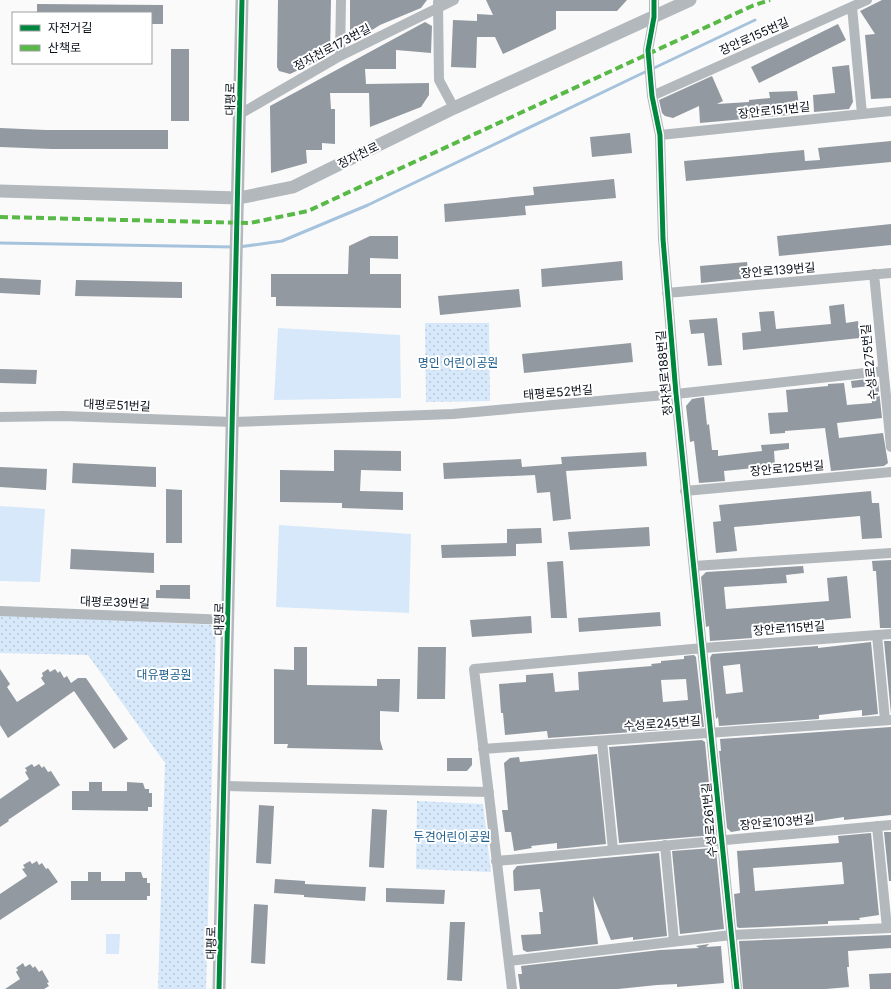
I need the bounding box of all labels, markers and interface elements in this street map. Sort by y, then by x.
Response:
legend [12,12,152,64]
street label: 장안로155번길 [717,14,791,58]
text: 자전거길 [48,20,92,35]
street label: 정자천로173번길 [291,20,373,74]
text: 산책로 [48,40,81,55]
street label: 대평로 [222,82,238,116]
street label: 장안로151번길 [737,99,811,121]
street label: 정자천로 [335,139,381,171]
street label: 장안로139번길 [740,259,816,281]
street label: 수성로275번길 [858,323,880,401]
street label: 정자천로188번길 [653,330,675,416]
park label: 명인 어린이공원 [418,355,498,370]
street label: 태평로52번길 [523,381,593,403]
street label: 대평로51번길 [83,396,151,414]
street label: 장안로125번길 [749,457,825,479]
street label: 대평로39번길 [80,593,150,611]
street label: 대평로 [211,602,227,636]
street label: 장안로115번길 [752,618,826,638]
park label: 대유평공원 [136,667,192,682]
street label: 수성로245번길 [623,713,701,733]
street label: 수성로261번길 [698,782,720,858]
street label: 장안로103번길 [739,811,815,833]
park label: 두견어린이공원 [413,829,491,844]
street label: 대평로 [203,926,219,960]

